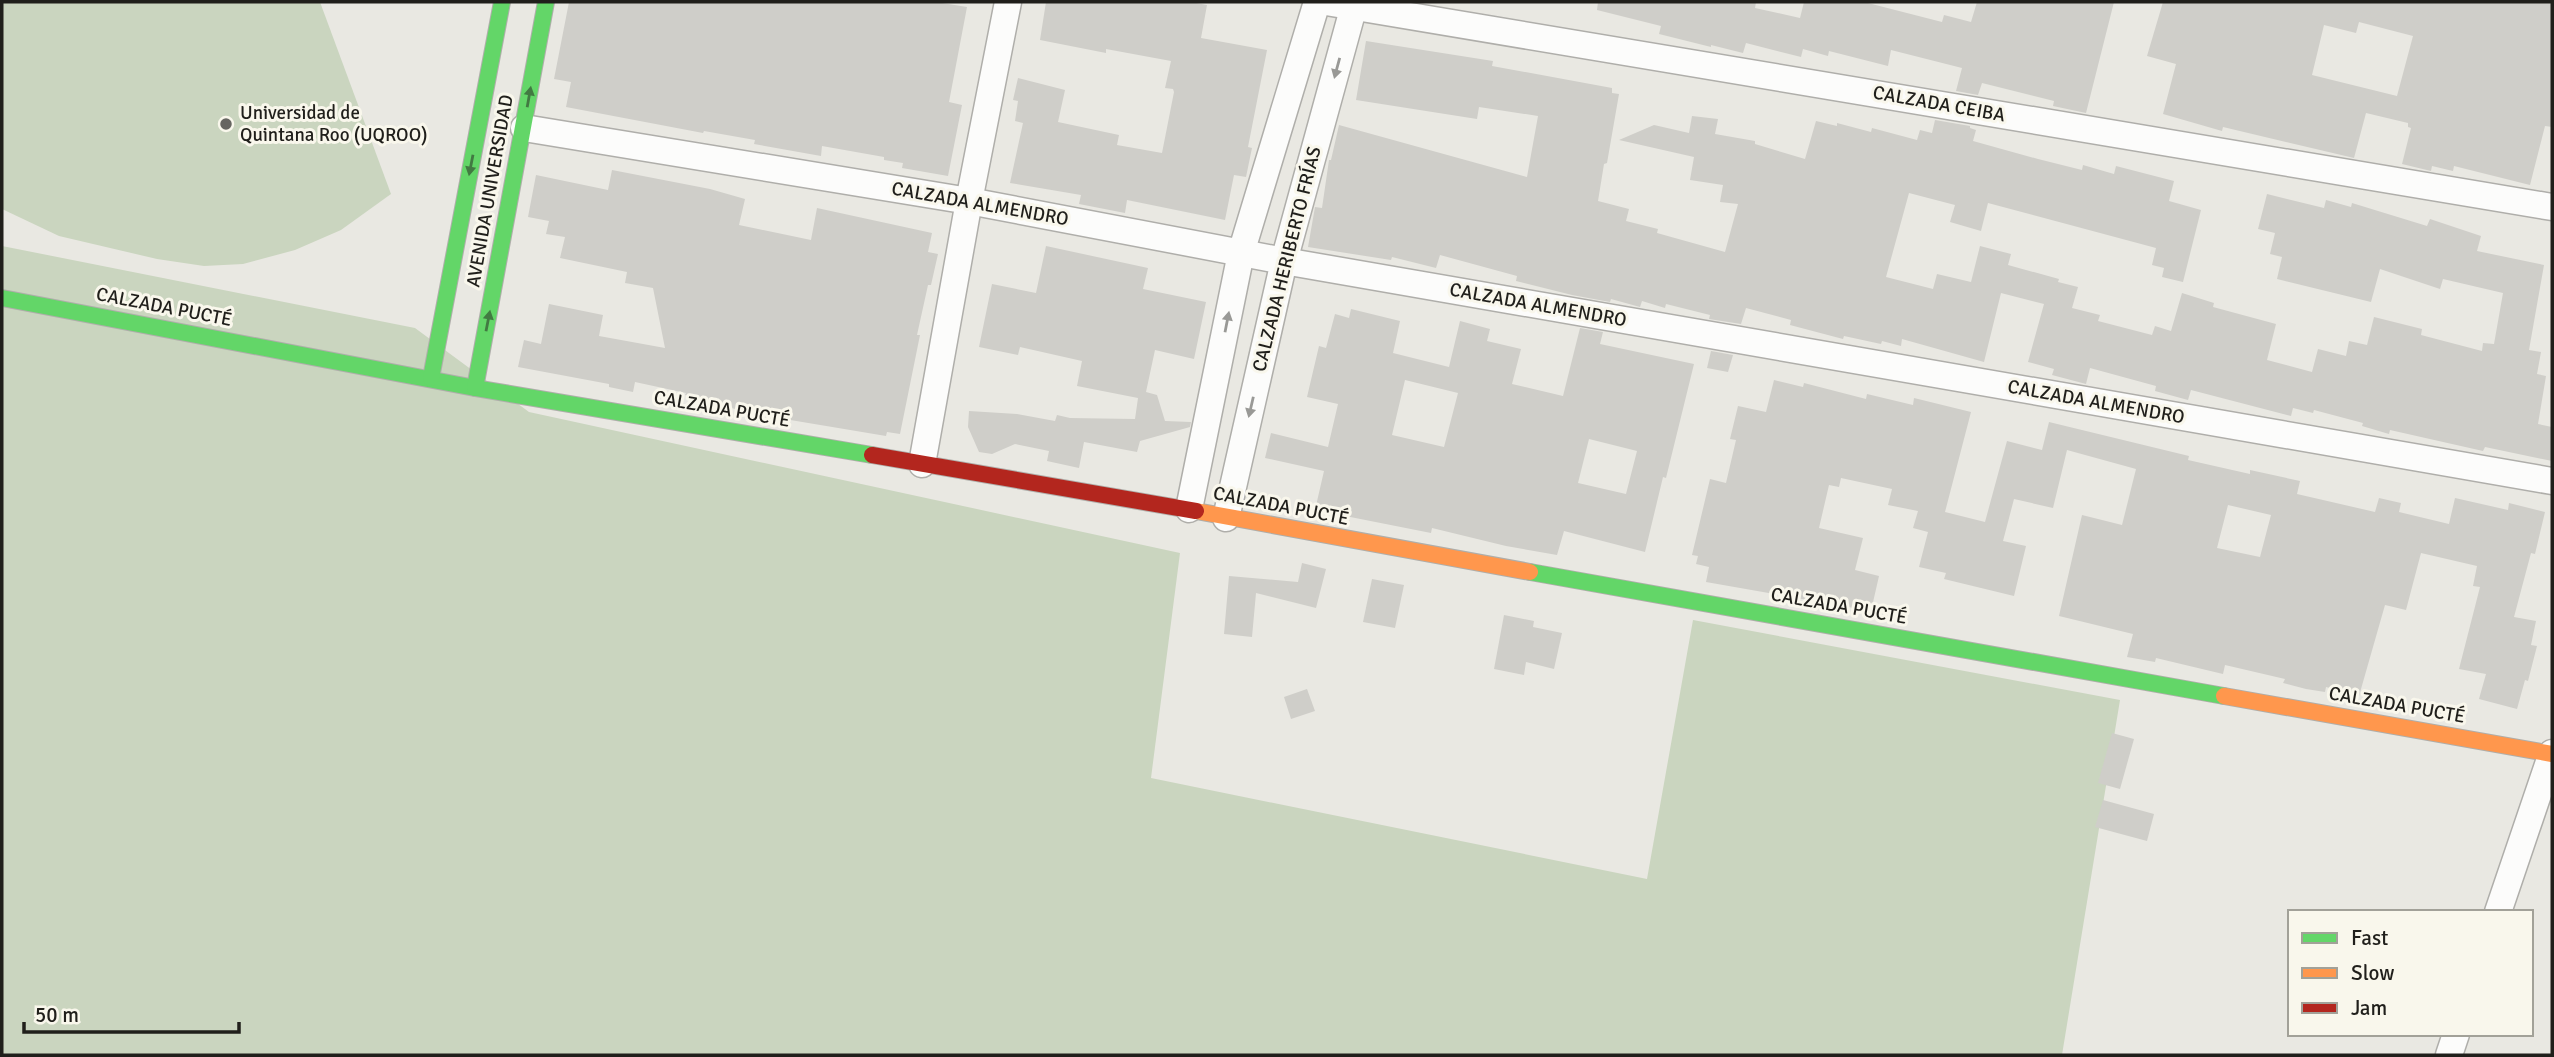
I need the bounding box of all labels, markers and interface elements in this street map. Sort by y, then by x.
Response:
one-way arrow [1331,57,1342,79]
street label: CALZADA CEIBA [1871,81,2007,128]
one-way arrow [524,86,535,108]
street label: AVENIDA UNIVERSIDAD [461,93,519,289]
place label: Universidad de Quintana Roo (UQROO) [240,101,427,147]
marker: Universidad de Quintana Roo (UQROO) [218,116,234,132]
street label: CALZADA HERIBERTO FRÍAS [1247,144,1327,374]
one-way arrow [465,154,476,176]
street label: CALZADA ALMENDRO [890,177,1070,231]
street label: CALZADA ALMENDRO [1448,278,1628,332]
street label: CALZADA PUCTÉ [94,282,234,332]
one-way arrow [482,310,493,332]
one-way arrow [1221,311,1232,333]
street label: CALZADA ALMENDRO [2006,375,2186,429]
street label: CALZADA PUCTÉ [652,385,792,433]
one-way arrow [1246,396,1257,418]
street label: CALZADA PUCTÉ [1211,481,1351,531]
street label: CALZADA PUCTÉ [1769,582,1909,630]
street label: CALZADA PUCTÉ [2327,681,2467,729]
legend [2288,910,2533,1036]
text: Fast [2351,925,2388,951]
text: Slow [2351,960,2395,986]
scale bar [24,990,240,1034]
text: Jam [2351,995,2387,1021]
text: 50 m [35,1002,79,1028]

